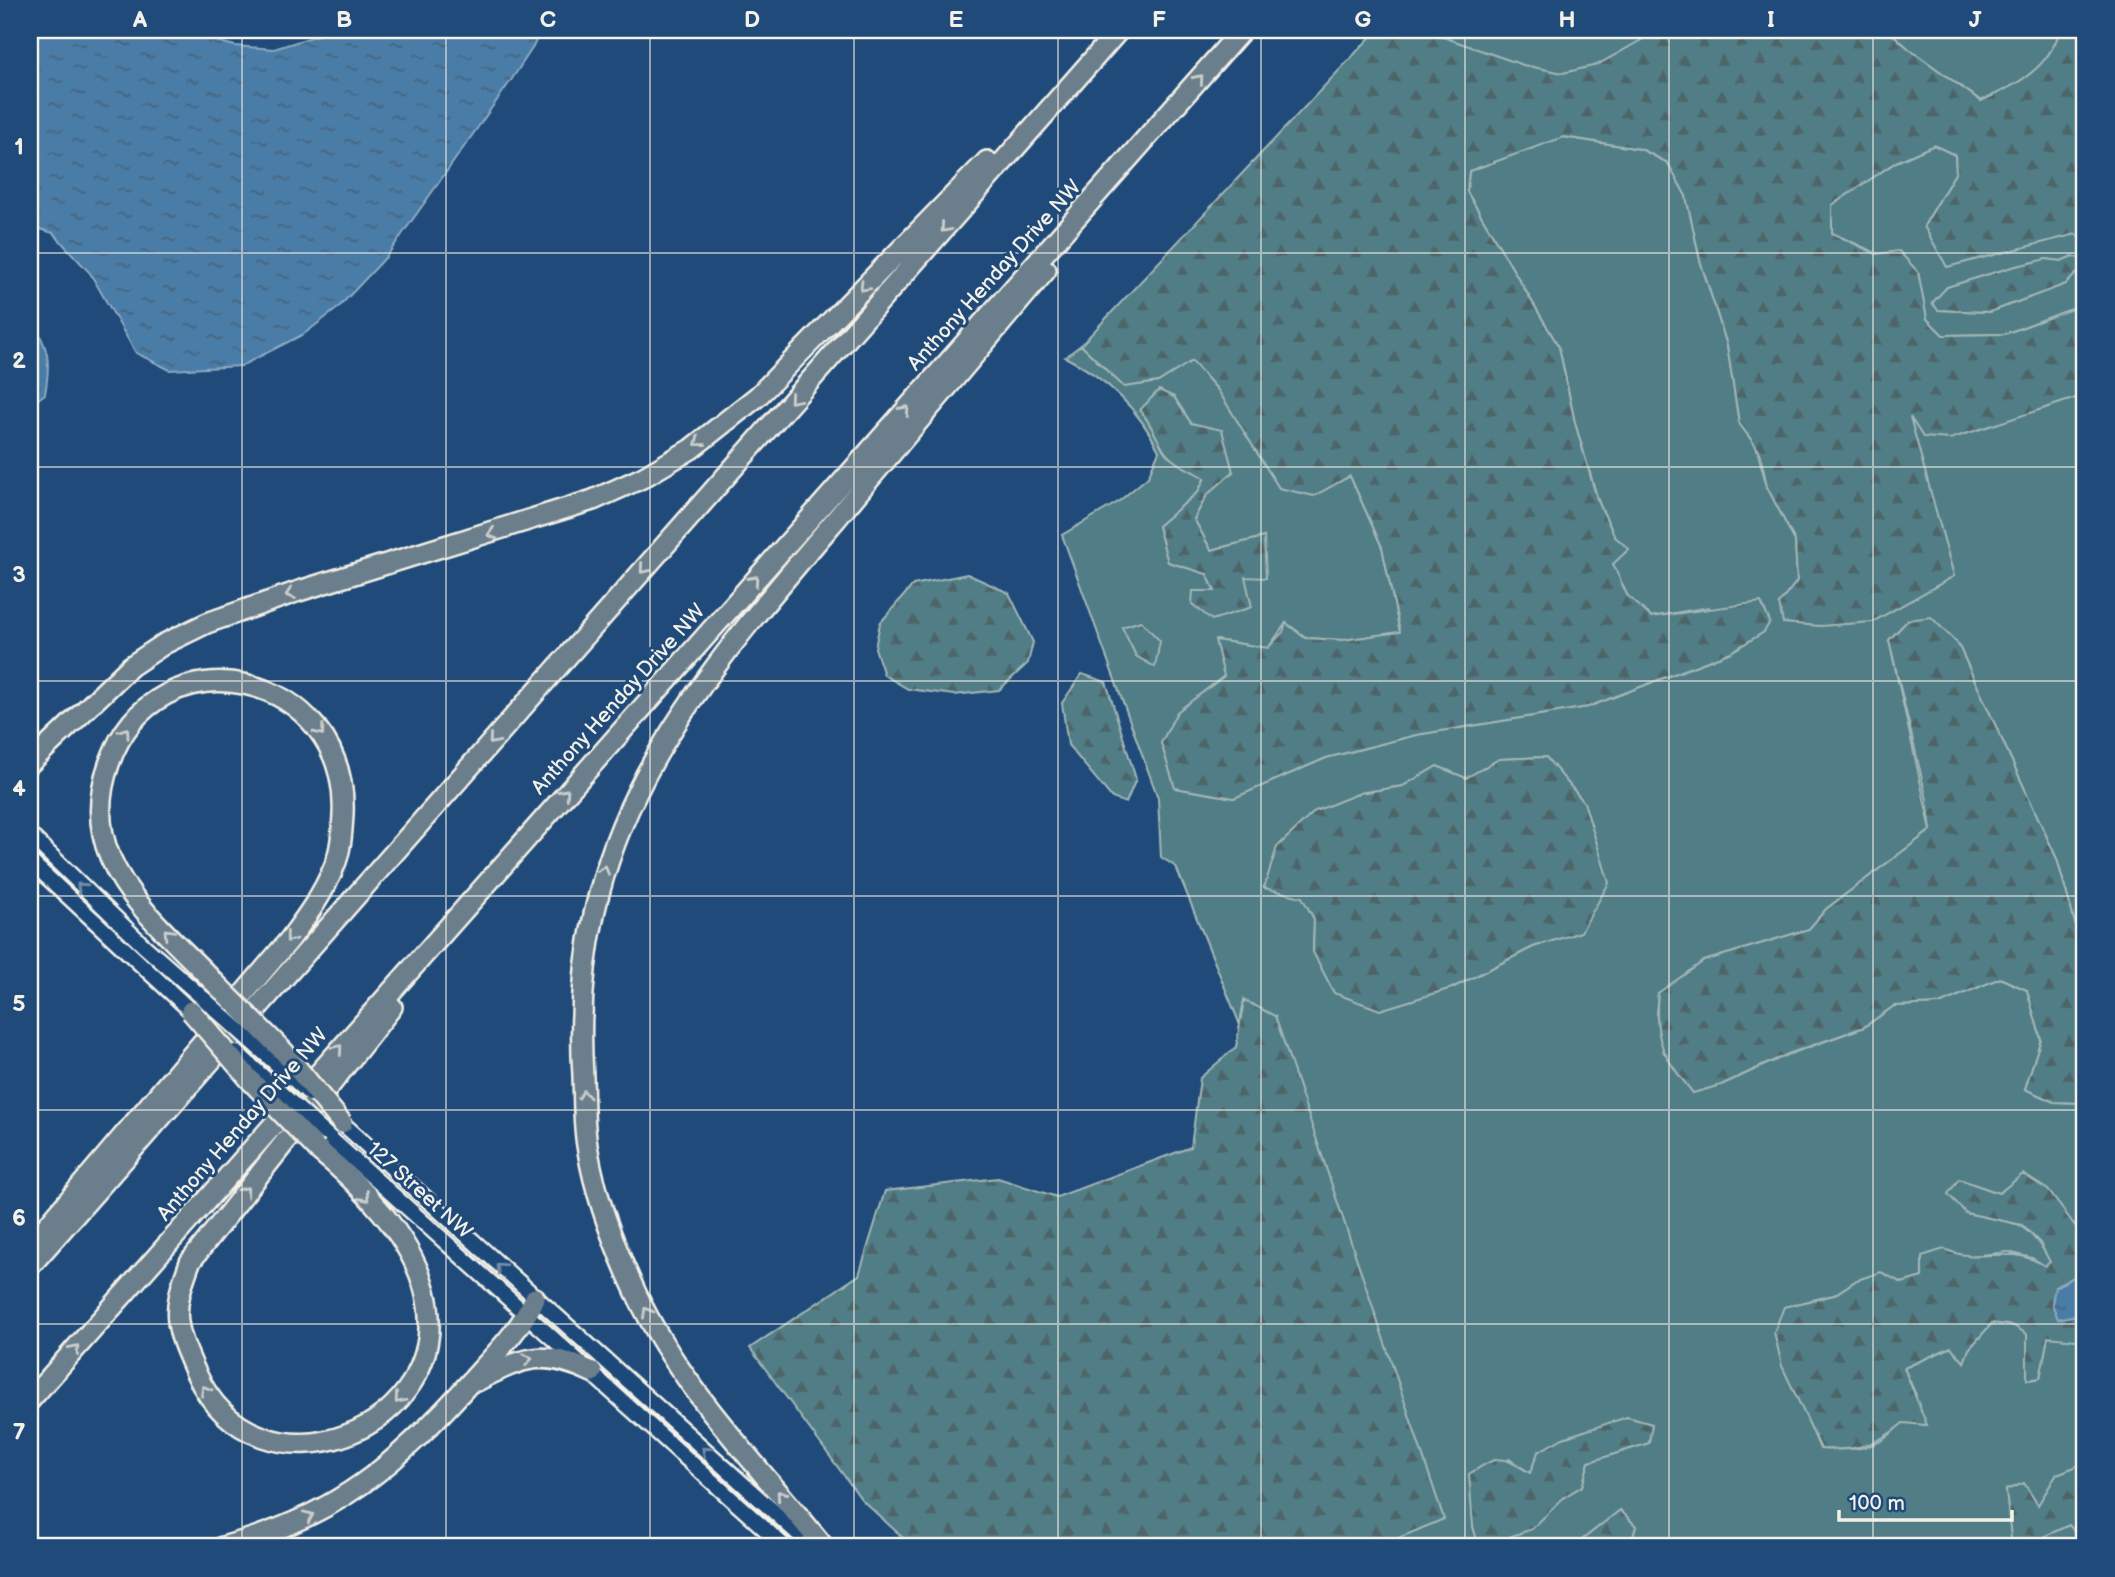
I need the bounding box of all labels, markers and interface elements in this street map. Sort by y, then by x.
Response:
text: A [132,6,148,34]
text: B [336,6,352,34]
text: C [540,6,556,34]
text: D [744,6,760,34]
text: E [949,6,964,34]
text: F [1152,6,1166,34]
text: G [1355,6,1372,34]
text: H [1558,6,1576,34]
text: I [1767,6,1775,34]
text: J [1969,6,1982,34]
one-way arrow [1190,74,1203,87]
text: 1 [14,133,24,161]
street label: Anthony Henday Drive NW [902,175,1087,376]
one-way arrow [941,220,953,233]
one-way arrow [860,279,873,292]
text: 2 [12,347,26,375]
one-way arrow [790,390,802,403]
one-way arrow [897,405,909,418]
one-way arrow [694,434,706,447]
one-way arrow [486,525,498,540]
text: 3 [12,561,26,589]
one-way arrow [640,561,652,574]
one-way arrow [746,575,758,588]
one-way arrow [285,586,297,600]
street label: Anthony Henday Drive NW [526,599,711,800]
one-way arrow [312,723,324,735]
one-way arrow [117,727,129,740]
one-way arrow [489,732,501,745]
text: 4 [12,775,26,803]
one-way arrow [557,788,569,801]
one-way arrow [596,865,611,877]
one-way arrow [76,882,89,895]
one-way arrow [163,928,176,941]
one-way arrow [285,931,298,943]
text: 5 [12,990,26,1018]
street label: Anthony Henday Drive NW [152,1023,333,1226]
one-way arrow [330,1044,342,1057]
one-way arrow [577,1089,592,1100]
street label: 127 Street NW [362,1136,478,1244]
one-way arrow [237,1186,250,1198]
one-way arrow [357,1189,370,1202]
text: 6 [12,1204,26,1232]
one-way arrow [495,1262,508,1275]
one-way arrow [642,1306,655,1319]
one-way arrow [67,1344,79,1357]
one-way arrow [522,1352,534,1367]
one-way arrow [201,1385,214,1398]
one-way arrow [395,1390,407,1403]
text: 7 [13,1418,26,1446]
one-way arrow [701,1447,714,1460]
scale bar [1839,1479,2012,1523]
one-way arrow [777,1490,789,1503]
text: 100 m [1849,1491,1905,1516]
one-way arrow [302,1510,315,1524]

